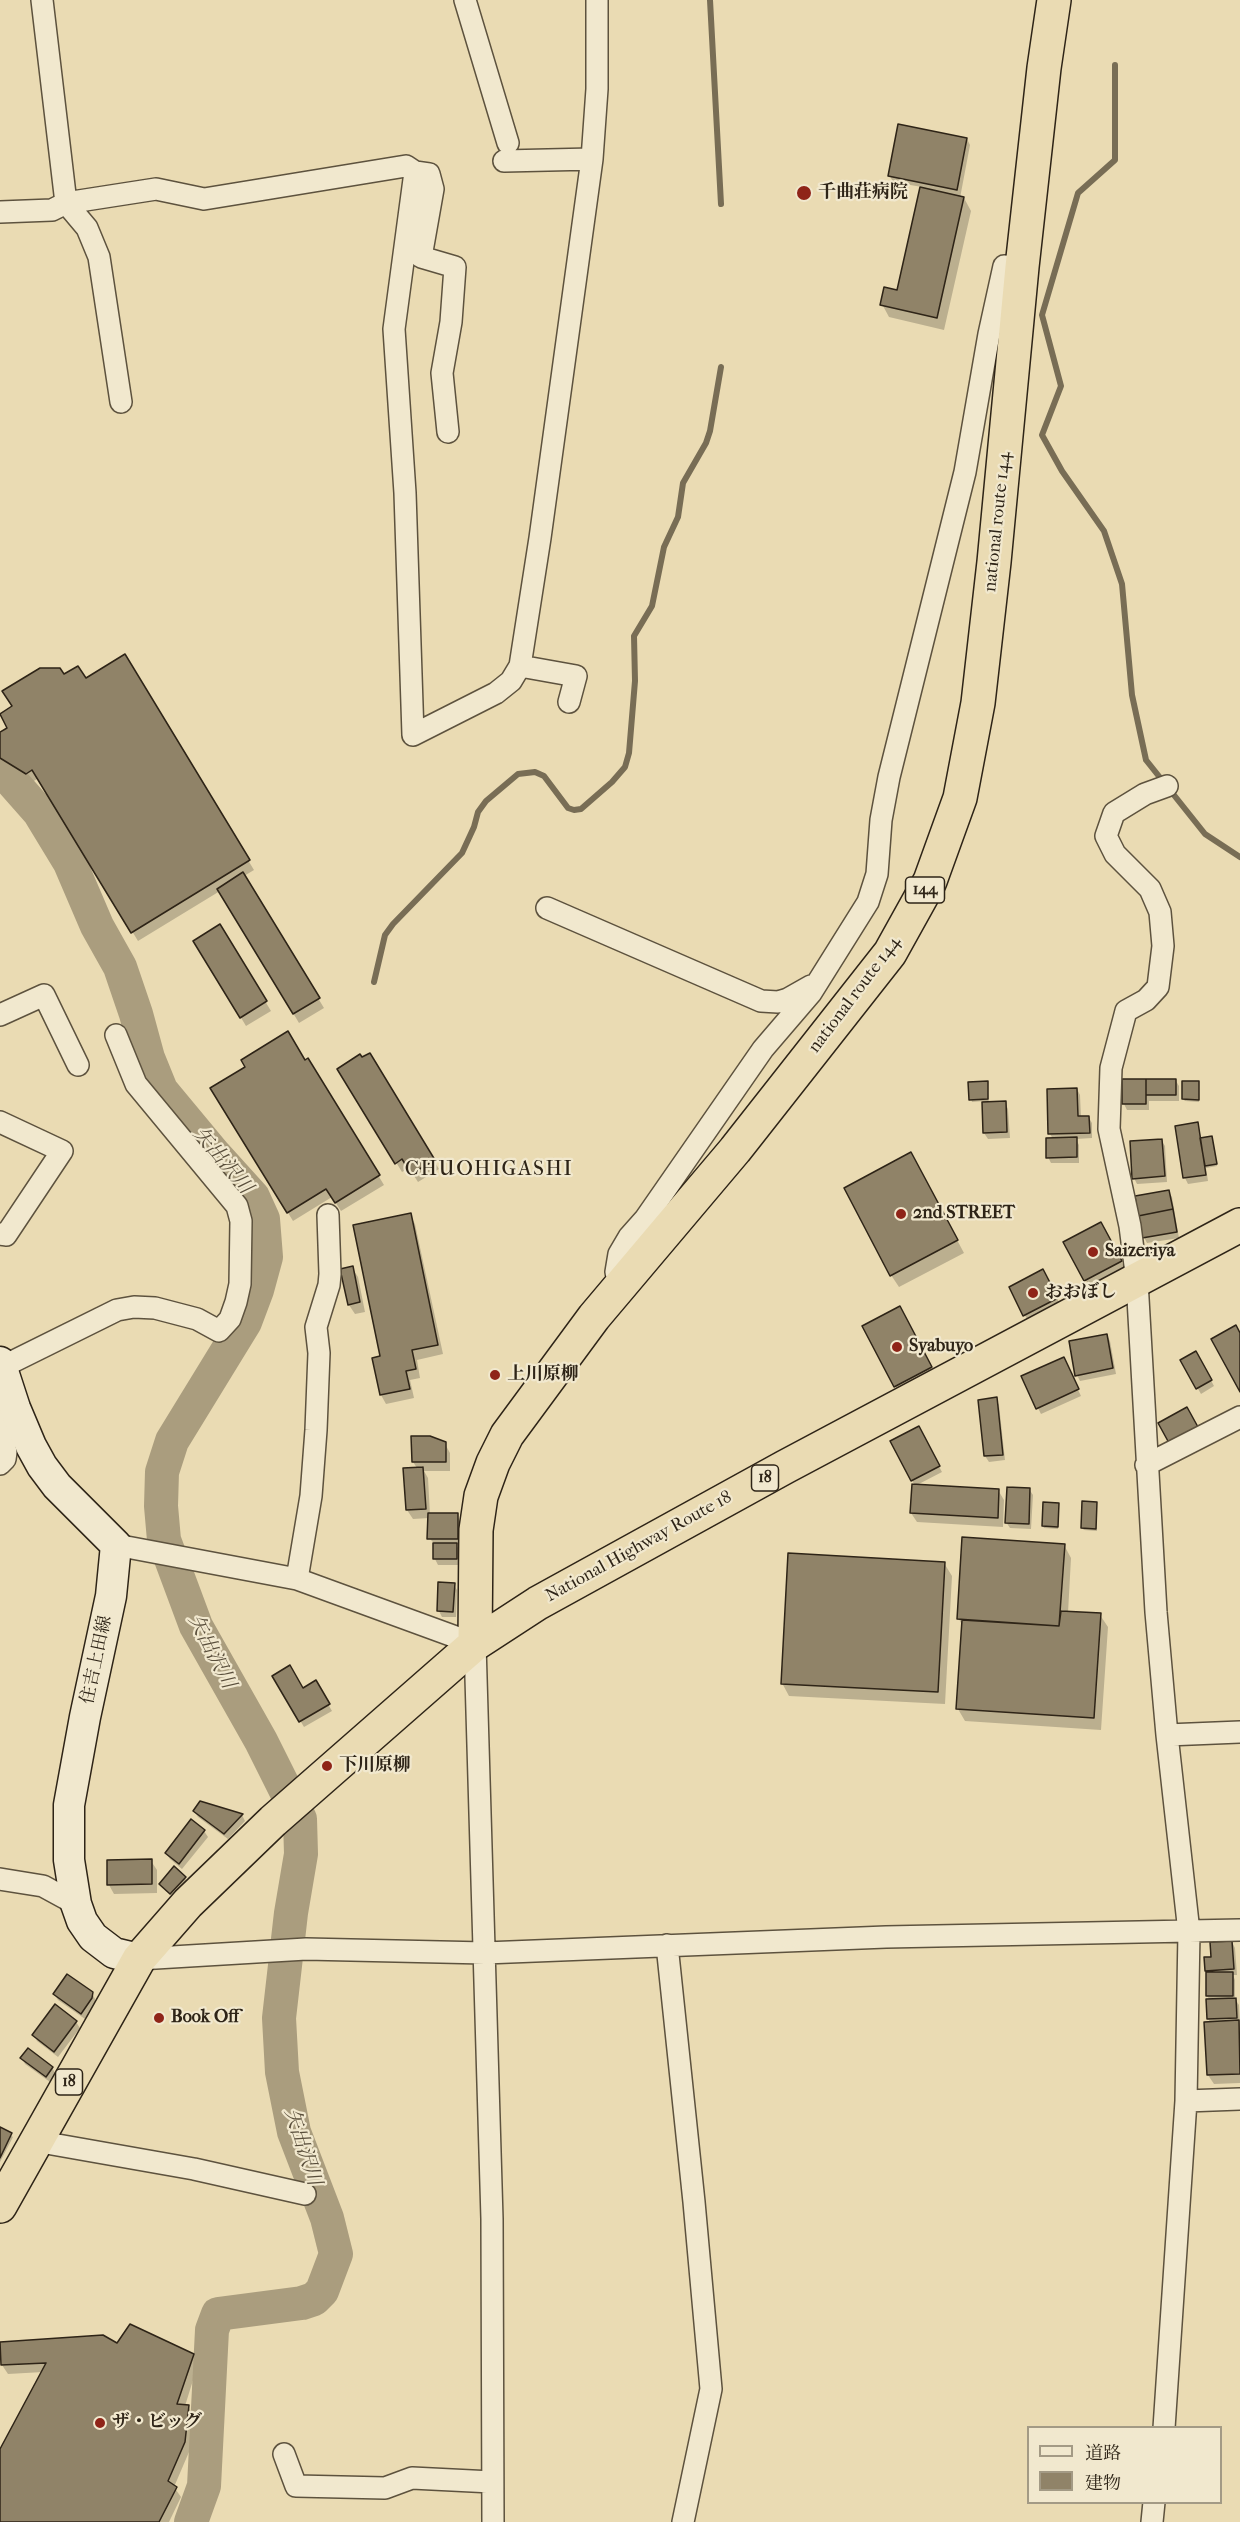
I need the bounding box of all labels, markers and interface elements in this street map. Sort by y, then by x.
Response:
place label: 千曲荘病院 [818,182,908,204]
marker: 千曲荘病院 [795,184,813,202]
street label: national route 144 [980,451,1016,593]
road number: 144 [906,877,944,903]
street label: national route 144 [804,932,906,1058]
water label: 矢出沢川 [187,1123,257,1199]
district label: CHUOHIGASHI [405,1157,573,1183]
place label: 2nd STREET [913,1203,1015,1225]
marker: 2nd STREET [894,1207,908,1221]
place label: Saizeriya [1105,1241,1175,1263]
marker: Saizeriya [1086,1245,1100,1259]
place label: おおぼし [1045,1282,1117,1304]
marker: おおぼし [1026,1286,1040,1300]
place label: Syabuyo [909,1336,973,1358]
marker: Syabuyo [890,1340,904,1354]
place label: 上川原柳 [507,1364,579,1386]
marker: 上川原柳 [488,1368,502,1382]
road number: 18 [752,1465,778,1491]
street label: National Highway Route 18 [542,1487,736,1607]
water label: 矢出沢川 [182,1611,240,1693]
street label: 住吉上田線 [77,1614,117,1706]
place label: 下川原柳 [339,1755,411,1777]
marker: 下川原柳 [320,1759,334,1773]
place label: Book Off [171,2007,239,2029]
marker: Book Off [152,2011,166,2025]
road number: 18 [56,2069,82,2095]
water label: 矢出沢川 [278,2105,326,2189]
place label: ザ・ビッグ [112,2412,202,2434]
marker: ザ・ビッグ [93,2416,107,2430]
legend [1027,2426,1222,2504]
text: 道路 [1085,2443,1121,2464]
text: 建物 [1085,2473,1121,2494]

